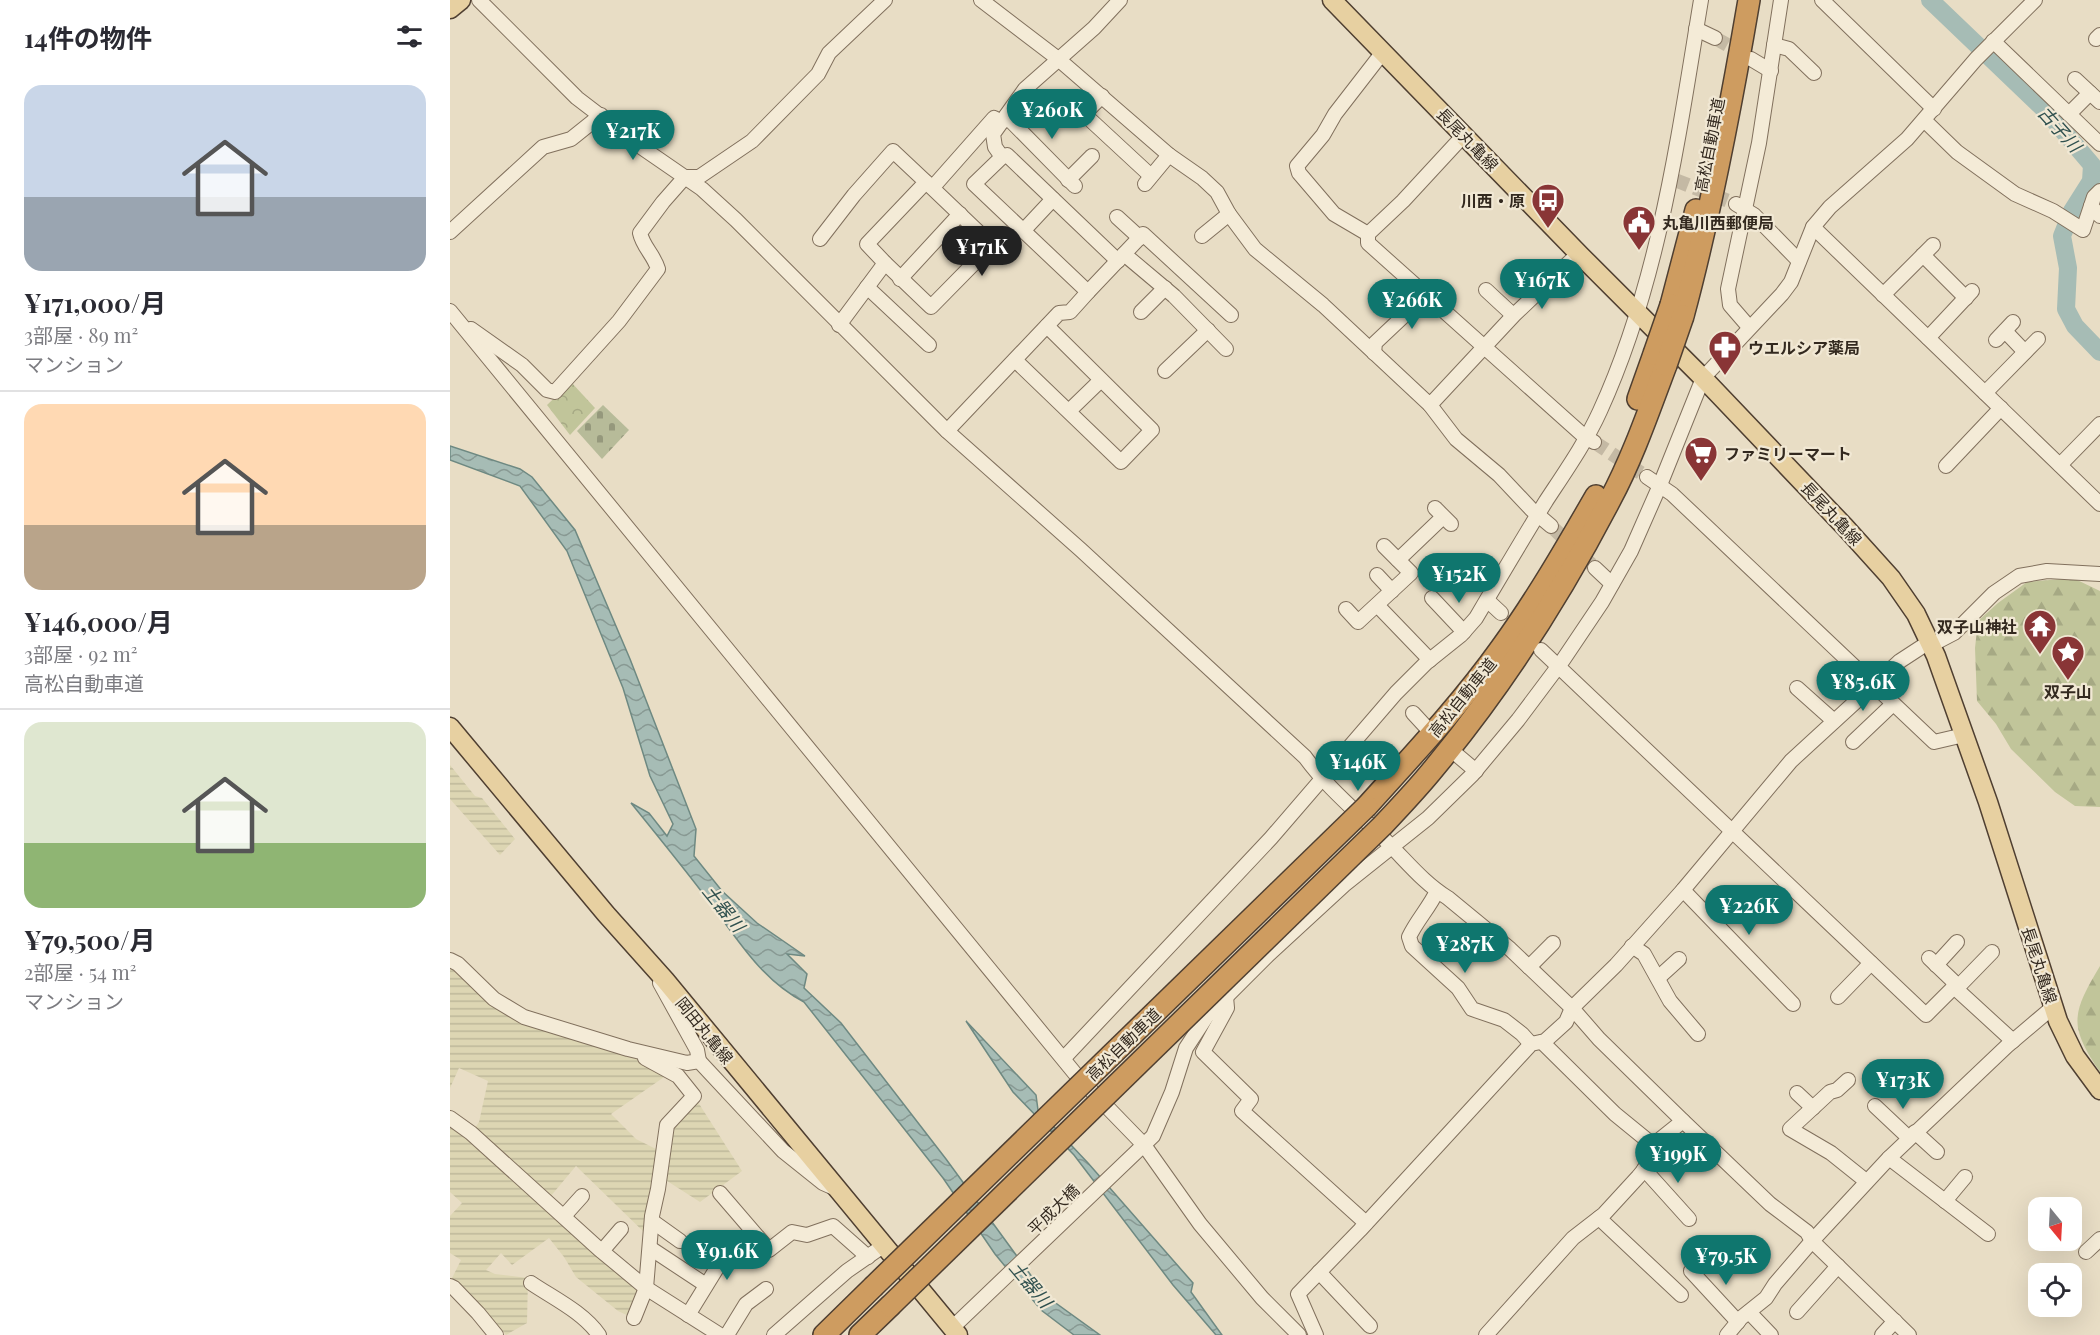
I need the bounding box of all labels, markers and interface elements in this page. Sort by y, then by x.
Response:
text: 14件の物件 [24,20,152,55]
icon: filters [393,20,426,53]
pin: ¥260K [1010,89,1094,140]
text: ¥260K [1021,95,1083,122]
street label: 高松自動車道 [1690,96,1728,194]
water label: 古子川 [2033,101,2088,159]
street label: 長尾丸亀線 [1433,103,1503,175]
pin: ¥217K [591,110,675,161]
text: ¥217K [605,116,661,143]
icon: home [171,124,279,232]
bus stop icon: 川西・原 [1530,182,1566,229]
place label: 川西・原 [1461,190,1525,211]
public building icon: 丸亀川西郵便局 [1621,204,1657,251]
place label: 丸亀川西郵便局 [1662,212,1774,233]
pin: ¥171K [940,226,1024,277]
text: ¥171K [956,232,1008,259]
pin: ¥167K [1500,259,1584,310]
text: ¥167K [1514,265,1570,292]
pin: ¥266K [1370,279,1454,330]
text: ¥171,000/月 [24,285,166,320]
text: ¥266K [1382,285,1442,312]
text: 3部屋 · 89 m² [24,321,138,348]
pharmacy icon: ウエルシア薬局 [1707,329,1743,376]
place label: ウエルシア薬局 [1748,337,1860,358]
text: マンション [24,350,124,377]
supermarket icon: ファミリーマート [1683,435,1719,482]
icon: home [171,443,279,551]
place label: ファミリーマート [1724,443,1852,464]
street label: 長尾丸亀線 [1797,477,1867,549]
pin: ¥152K [1417,553,1501,604]
text: ¥152K [1432,559,1486,586]
text: ¥146,000/月 [24,604,173,639]
temple icon: 双子山神社 [2022,608,2058,655]
place label: 双子山神社 [1937,616,2017,637]
place icon: 双子山 [2050,634,2086,681]
text: 3部屋 · 92 m² [24,640,138,667]
street label: 高松自動車道 [1424,653,1500,741]
pin: ¥85.6K [1814,661,1912,712]
text: ¥85.6K [1831,667,1895,694]
text: 高松自動車道 [24,669,144,696]
place label: 双子山 [2044,681,2092,702]
pin: ¥146K [1316,741,1400,792]
text: ¥146K [1329,747,1387,774]
icon: home [171,761,279,869]
water label: 土器川 [698,879,752,938]
pin: ¥226K [1707,885,1791,936]
text: ¥226K [1719,891,1779,918]
text: ¥79,500/月 [24,922,156,957]
pin: ¥287K [1423,923,1507,974]
street label: 長尾丸亀線 [2018,924,2062,1006]
text: ¥287K [1436,929,1494,956]
text: 2部屋 · 54 m² [24,958,137,985]
text: マンション [24,987,124,1014]
street label: 岡田丸亀線 [672,992,738,1068]
street label: 高松自動車道 [1081,1003,1165,1085]
pin: ¥173K [1861,1059,1945,1110]
text: ¥173K [1876,1065,1930,1092]
pin: ¥199K [1636,1133,1720,1184]
text: ¥199K [1649,1139,1707,1166]
street label: 平成大橋 [1023,1179,1083,1239]
north arrow [2028,1197,2082,1251]
map controls [2028,1197,2082,1317]
pin: ¥91.6K [678,1230,776,1281]
pin: ¥79.5K [1677,1235,1775,1286]
text: ¥91.6K [695,1236,759,1263]
text: ¥79.5K [1695,1241,1757,1268]
water label: 土器川 [1004,1256,1059,1314]
button: locate [2028,1263,2082,1317]

